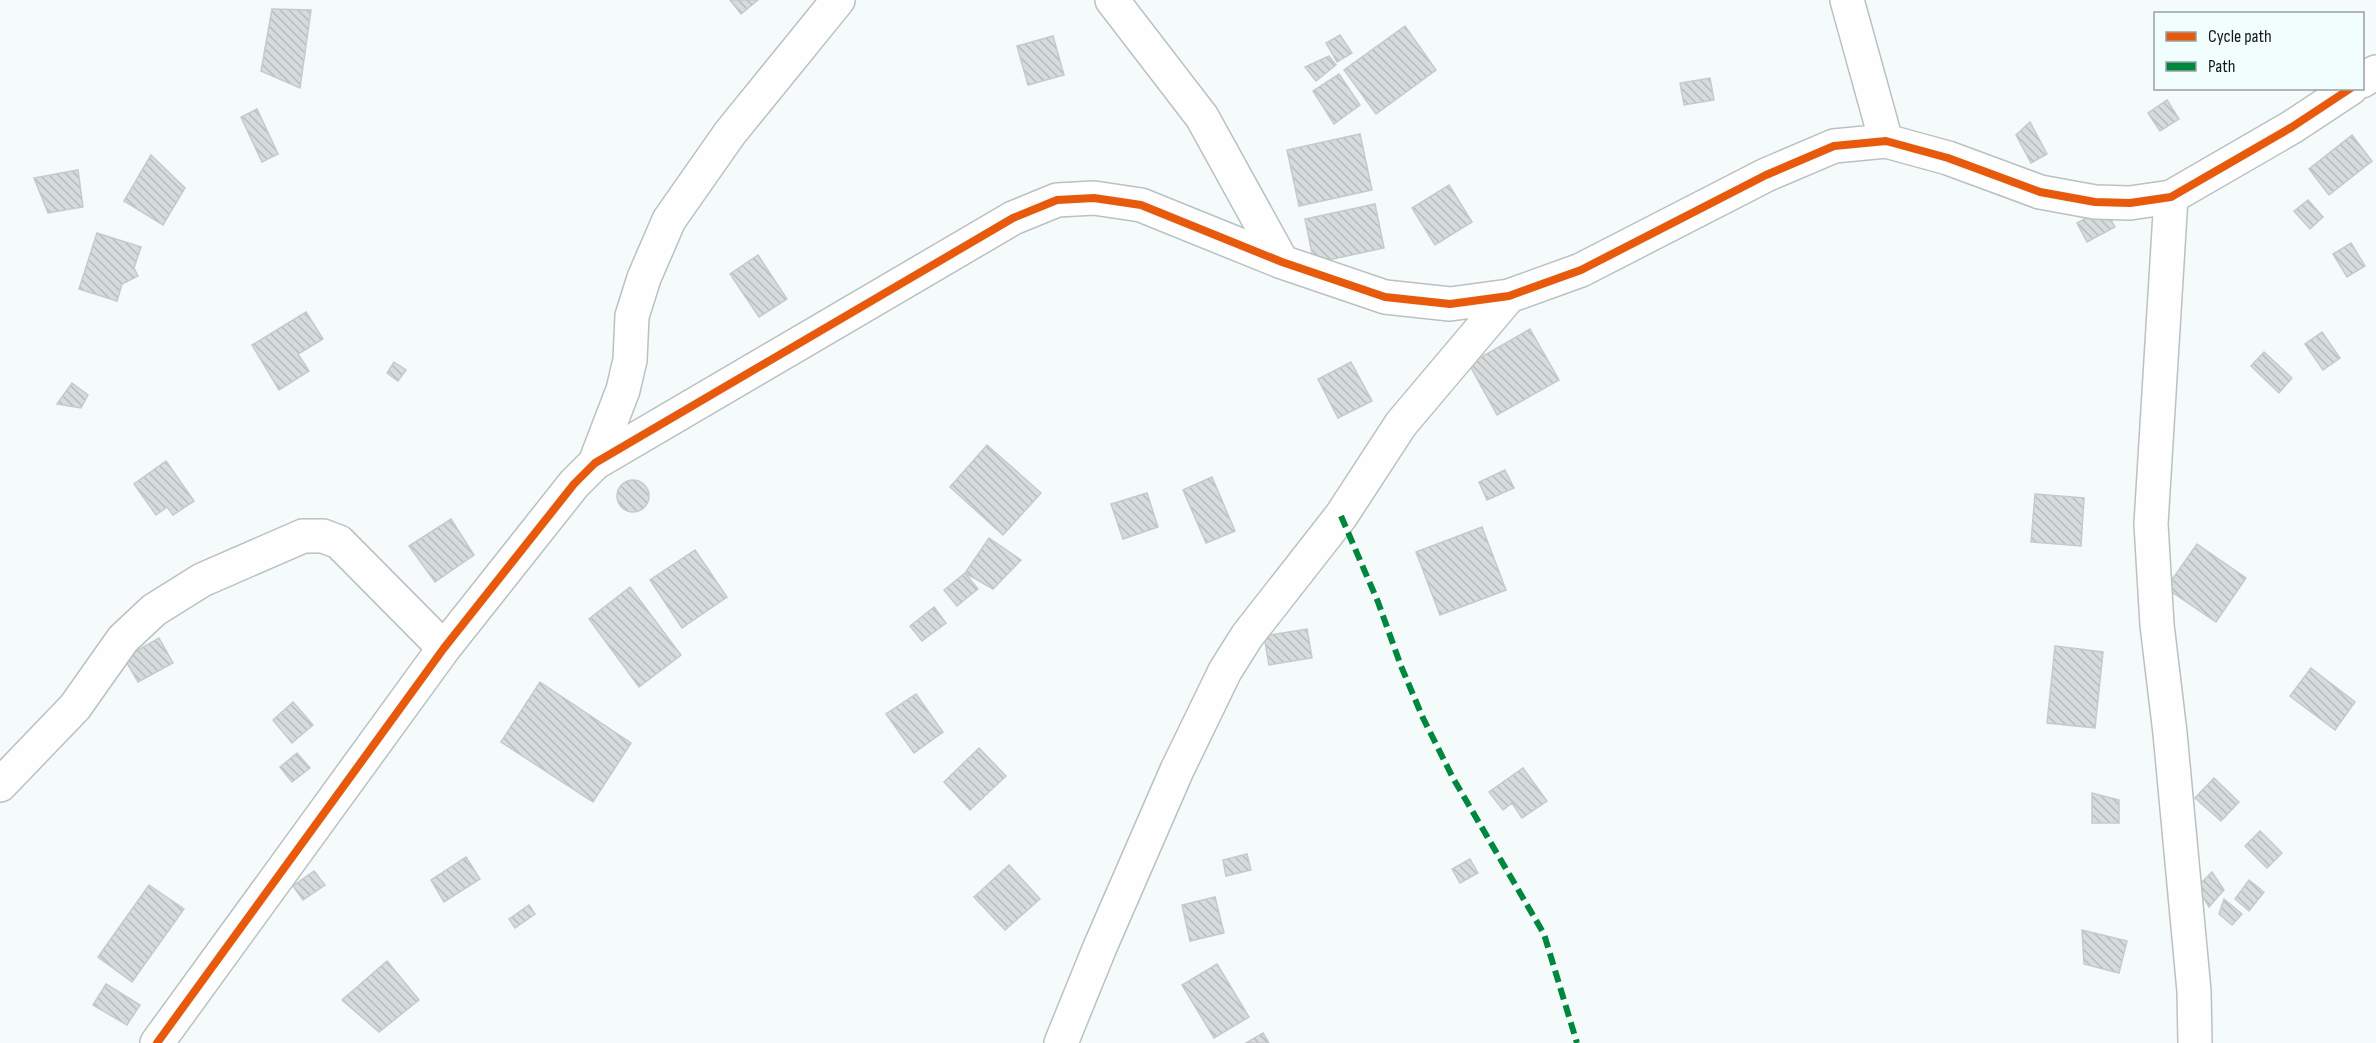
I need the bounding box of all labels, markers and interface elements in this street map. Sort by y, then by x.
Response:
legend [2154,12,2364,90]
text: Cycle path [2208,26,2272,47]
text: Path [2208,56,2236,77]

